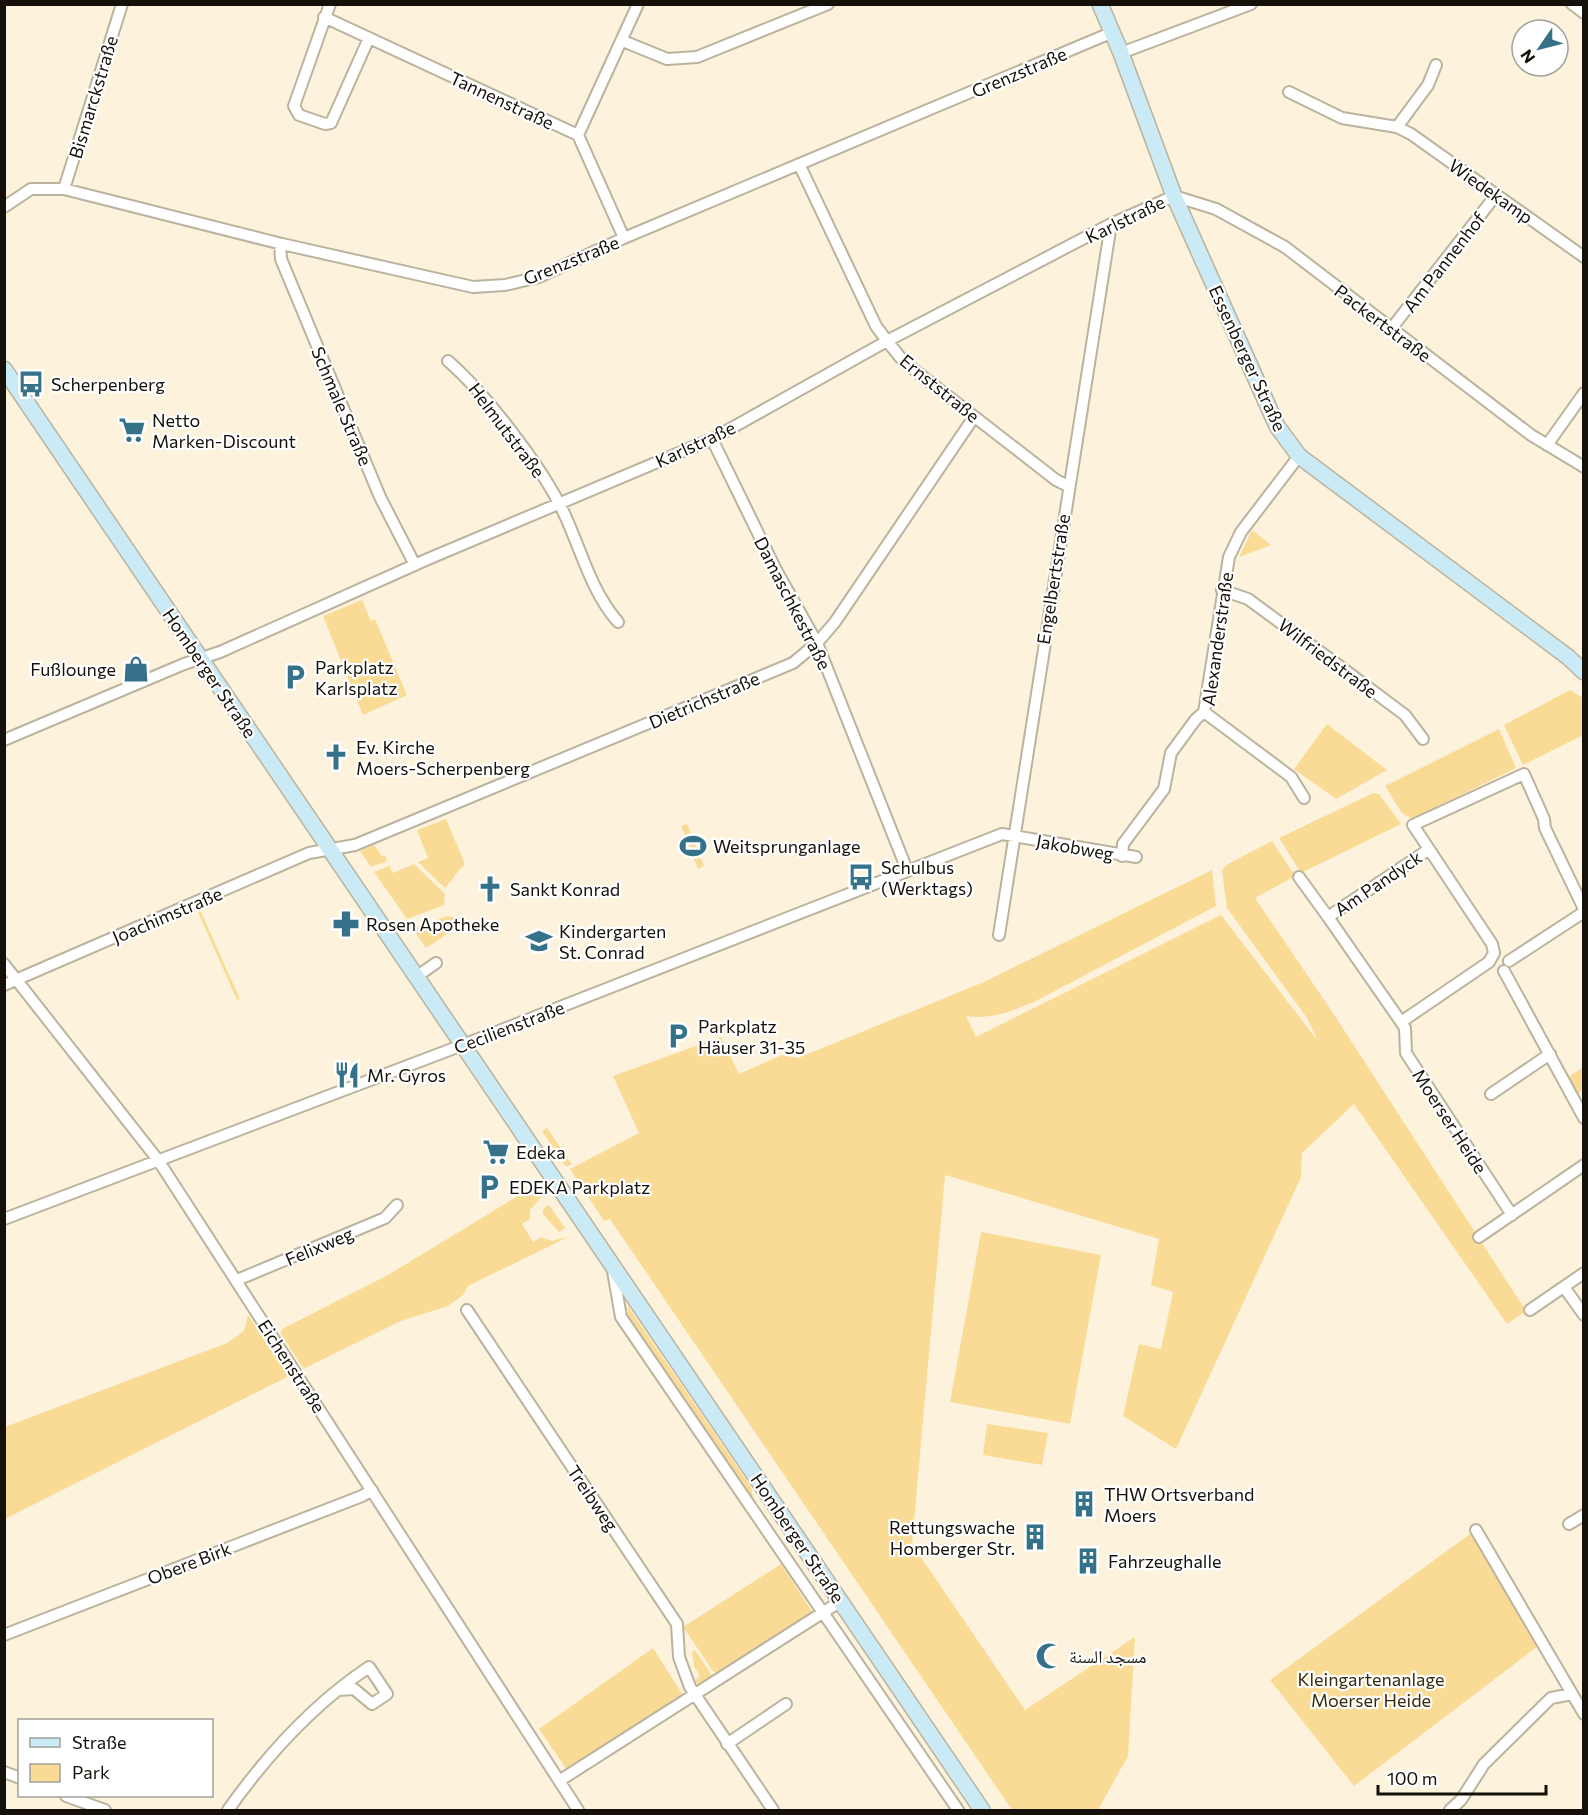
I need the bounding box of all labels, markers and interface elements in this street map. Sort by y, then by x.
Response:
north arrow [1510,18,1570,78]
street label: Bismarckstraße [64,33,122,161]
street label: Grenzstraße [968,42,1070,102]
text: N [1516,47,1539,67]
street label: Tannenstraße [447,66,557,134]
street label: Wiedekamp [1445,154,1537,228]
street label: Karlstraße [1082,190,1168,248]
street label: Am Pannenhof [1398,207,1490,316]
street label: Grenzstraße [520,231,622,289]
street label: Packertstraße [1330,279,1436,367]
street label: Essenberger Straße [1205,282,1291,434]
street label: Schmale Straße [307,343,377,469]
street label: Ernststraße [896,349,984,427]
bus stop icon: Scherpenberg [16,369,46,399]
place label: Scherpenberg [51,373,165,395]
street label: Helmutstraße [464,378,550,482]
place label: Netto Marken-Discount [152,409,296,452]
supermarket icon: Netto Marken-Discount [117,415,147,445]
street label: Karlstraße [652,416,738,472]
street label: Engelbertstraße [1032,512,1074,646]
street label: Damaschkestraße [750,533,836,673]
street label: Alexanderstraße [1197,571,1237,707]
street label: Homberger Straße [158,604,262,742]
street label: Wilfriedstraße [1274,613,1382,703]
shop icon: Fußlounge [121,654,151,684]
place label: Parkplatz Karlsplatz [315,656,397,699]
place label: Fußlounge [30,658,116,680]
parking icon: Parkplatz Karlsplatz [280,662,310,692]
street label: Dietrichstraße [645,667,763,733]
place label: Ev. Kirche Moers-Scherpenberg [356,736,530,779]
church icon: Ev. Kirche Moers-Scherpenberg [321,742,351,772]
street label: Jakobweg [1034,829,1116,865]
sports icon: Weitsprunganlage [678,831,708,861]
place label: Weitsprunganlage [713,835,860,857]
street label: Am Pandyck [1330,846,1426,920]
place label: Schulbus (Werktags) [881,856,973,899]
bus stop icon: Schulbus (Werktags) [846,862,876,892]
church icon: Sankt Konrad [475,874,505,904]
place label: Sankt Konrad [510,878,620,900]
street label: Joachimstraße [109,882,225,948]
pharmacy icon: Rosen Apotheke [331,909,361,939]
place label: Rosen Apotheke [366,913,499,935]
place label: Kindergarten St. Conrad [559,920,666,963]
school or university icon: Kindergarten St. Conrad [524,926,554,956]
street label: Cecilienstraße [451,996,567,1058]
place label: Parkplatz Häuser 31-35 [698,1015,805,1058]
parking icon: Parkplatz Häuser 31-35 [663,1021,693,1051]
restaurant icon: Mr. Gyros [332,1060,362,1090]
place label: Mr. Gyros [367,1064,446,1086]
street label: Moerser Heide [1408,1065,1492,1177]
supermarket icon: Edeka [481,1137,511,1167]
place label: Edeka [516,1141,566,1163]
parking icon: EDEKA Parkplatz [474,1172,504,1202]
place label: EDEKA Parkplatz [509,1176,650,1198]
street label: Felixweg [282,1222,356,1270]
street label: Eichenstraße [254,1315,330,1417]
street label: Treibweg [563,1461,623,1535]
street label: Homberger Straße [746,1469,850,1607]
place label: THW Ortsverband Moers [1104,1483,1255,1526]
building icon: THW Ortsverband Moers [1069,1489,1099,1519]
place label: Rettungswache Homberger Str. [889,1516,1015,1559]
building icon: Rettungswache Homberger Str. [1020,1522,1050,1552]
street label: Obere Birk [144,1537,234,1589]
building icon: Fahrzeughalle [1073,1546,1103,1576]
place label: Fahrzeughalle [1108,1550,1221,1572]
mosque icon: مسجد السنة [1034,1641,1064,1671]
place label: مسجد السنة [1069,1645,1147,1667]
park label: Kleingartenanlage Moerser Heide [1297,1668,1445,1711]
legend [18,1719,213,1797]
text: Straße [72,1731,127,1753]
scale bar [1378,1758,1546,1796]
text: Park [72,1761,110,1783]
text: 100 m [1387,1767,1437,1789]

